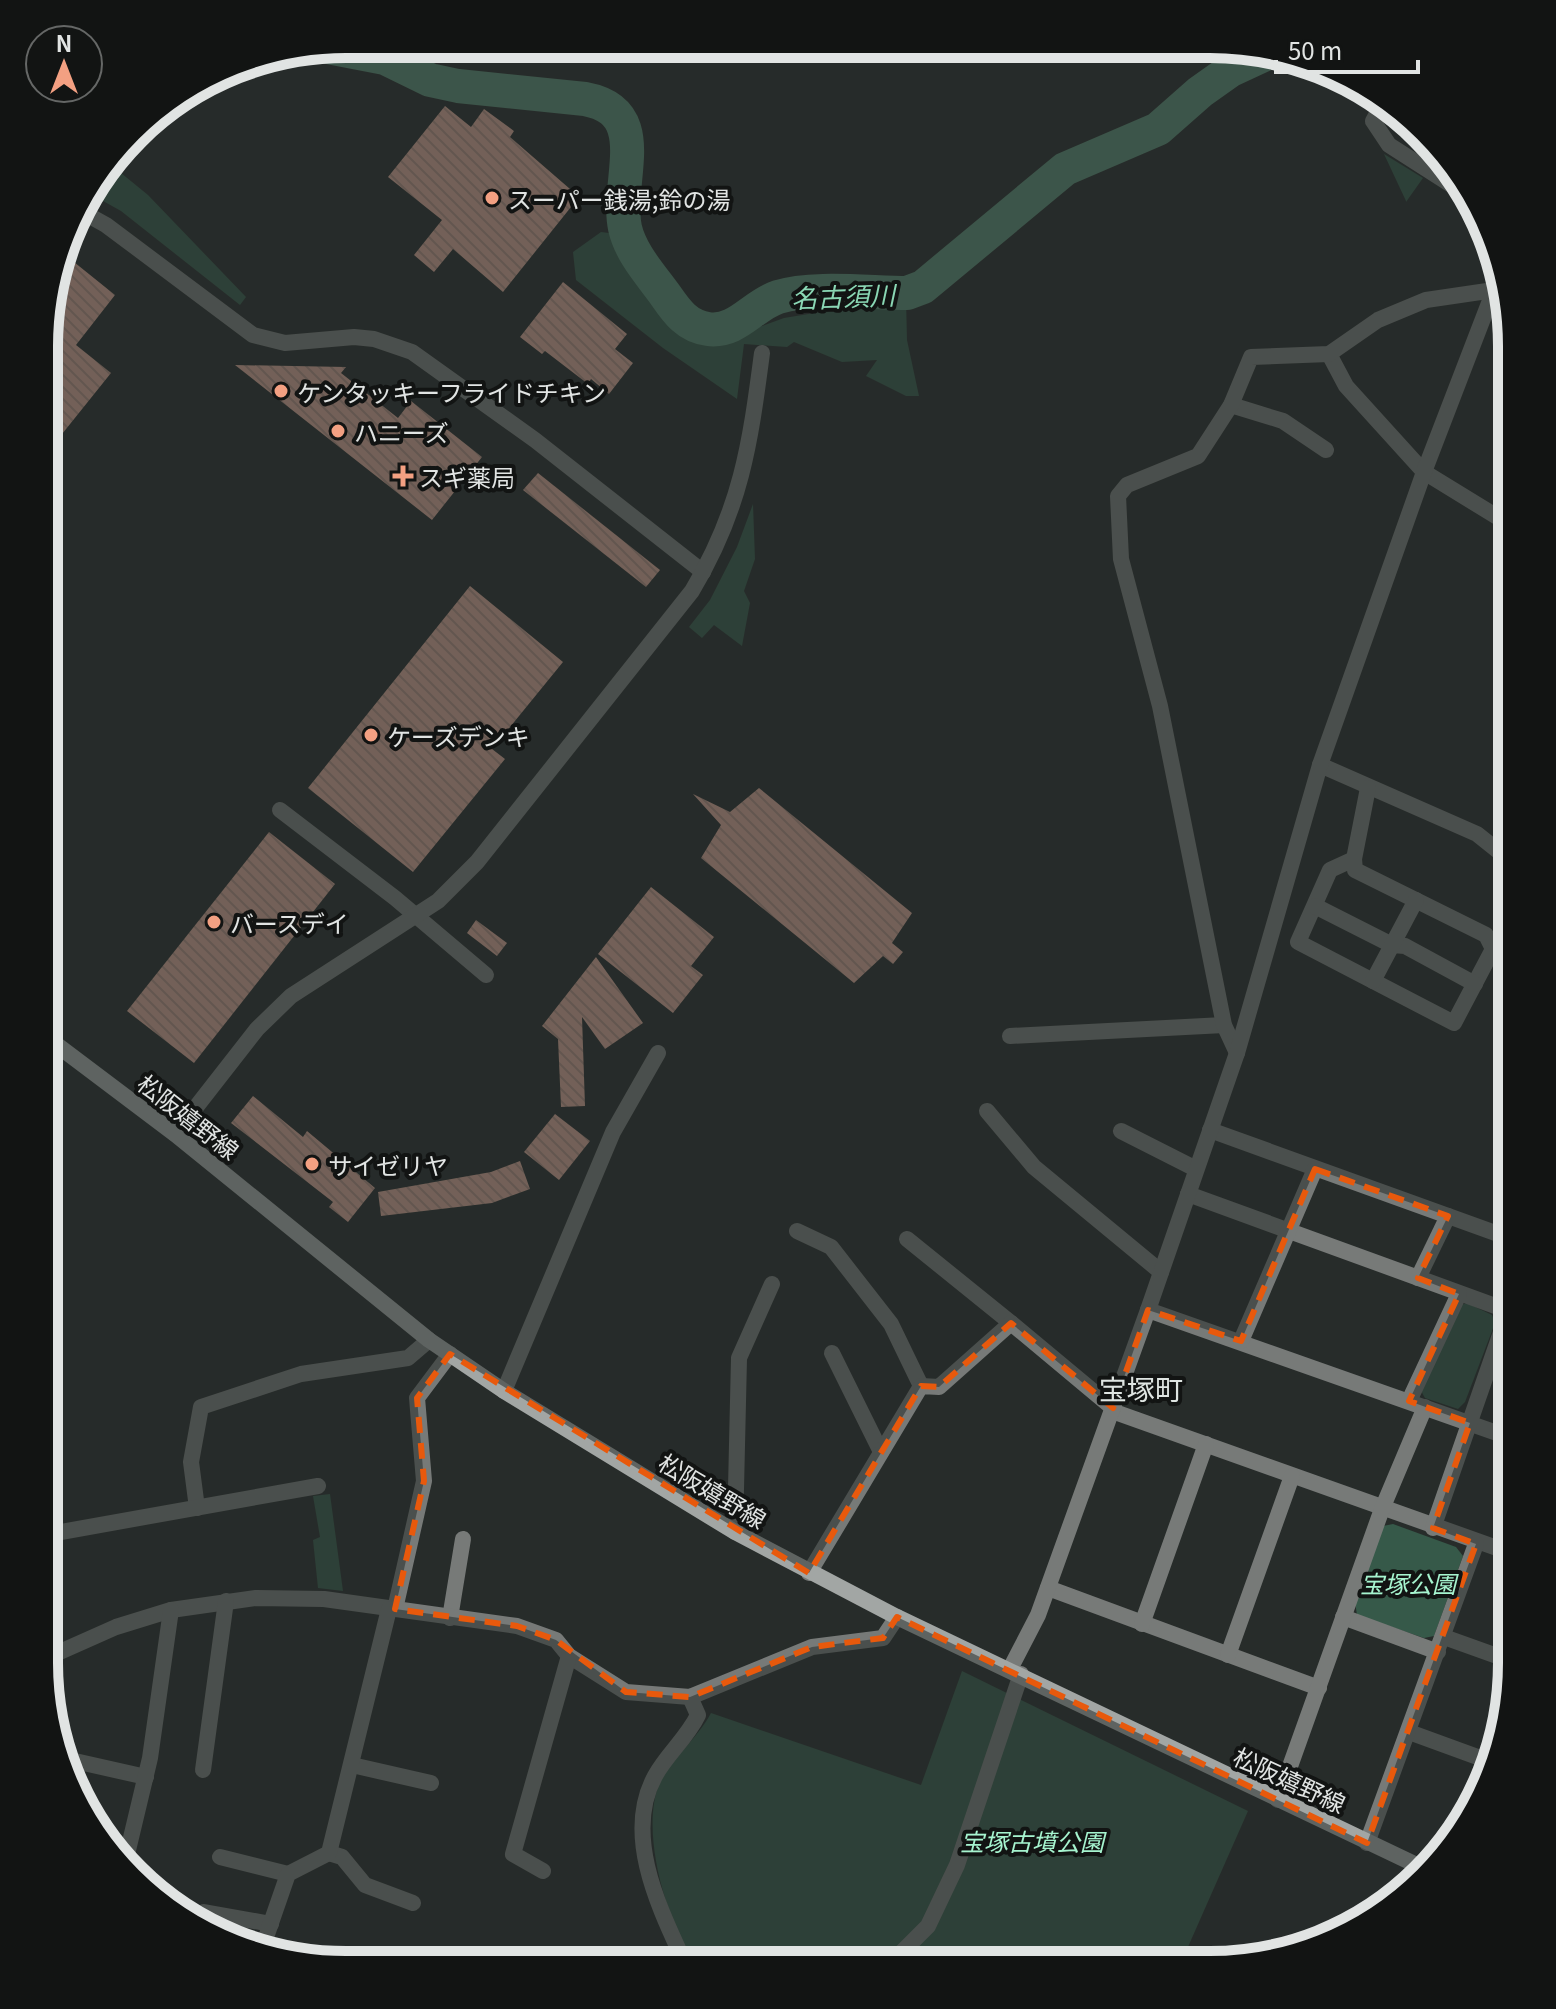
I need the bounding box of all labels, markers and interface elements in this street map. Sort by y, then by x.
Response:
north arrow [24,24,104,104]
scale bar [1276,24,1418,74]
text: N [56,26,72,58]
text: 50 m [1288,32,1342,67]
place label: スーパー銭湯;鈴の湯 [508,181,730,216]
marker: スーパー銭湯;鈴の湯 [483,189,501,207]
water label: 名古須川 [790,275,899,315]
place label: ケンタッキーフライドチキン [297,374,606,409]
marker: ケンタッキーフライドチキン [272,382,290,400]
place label: ハニーズ [354,414,449,449]
marker: ハニーズ [329,422,347,440]
place label: スギ薬局 [419,459,515,494]
marker: スギ薬局 [394,467,412,485]
place label: ケーズデンキ [387,718,530,753]
marker: ケーズデンキ [362,726,380,744]
place label: バースデイ [230,905,349,940]
marker: バースデイ [205,913,223,931]
street label: 松阪嬉野線 [131,1065,247,1167]
place label: サイゼリヤ [328,1147,448,1182]
marker: サイゼリヤ [303,1155,321,1173]
district label: 宝塚町 [1099,1368,1183,1408]
street label: 松阪嬉野線 [653,1444,773,1536]
park label: 宝塚公園 [1360,1565,1459,1600]
street label: 松阪嬉野線 [1228,1738,1352,1820]
park label: 宝塚古墳公園 [960,1823,1107,1858]

